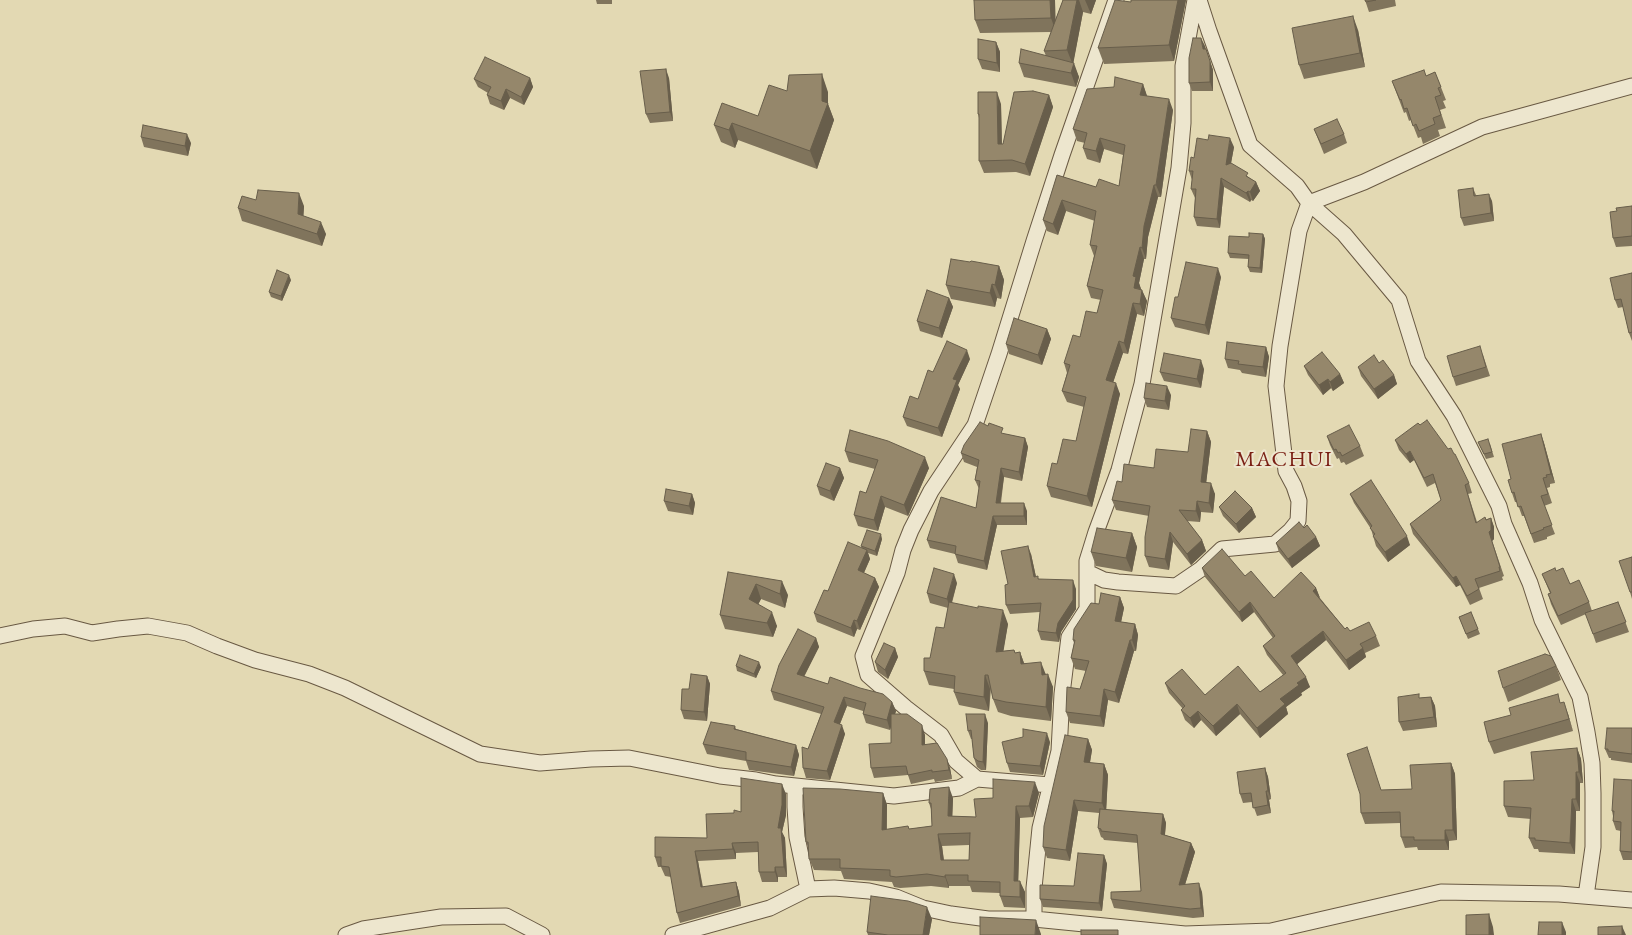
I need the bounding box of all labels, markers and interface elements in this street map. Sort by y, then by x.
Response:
district label: MACHUI [1234,447,1334,473]

